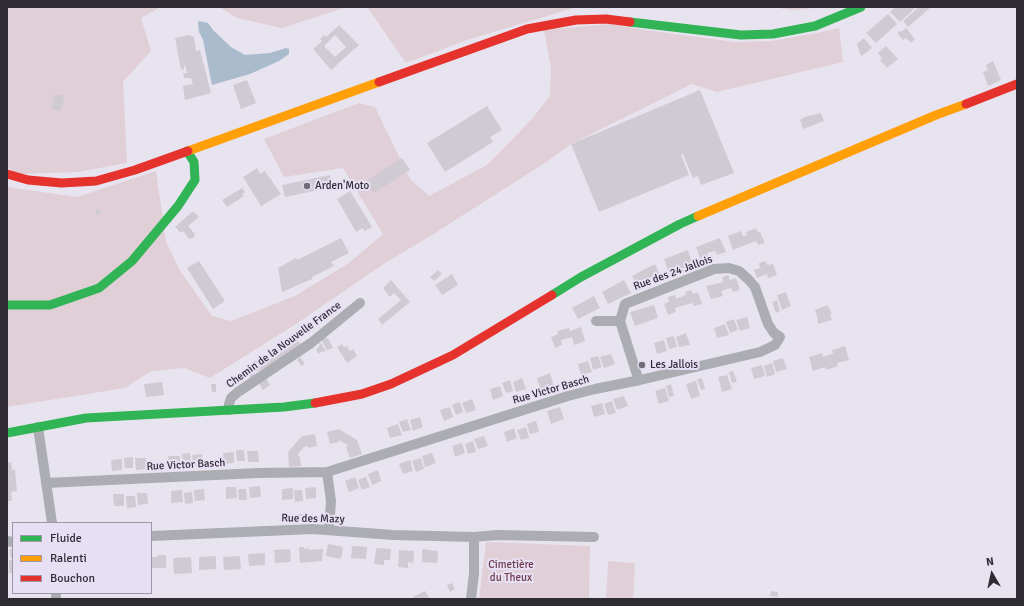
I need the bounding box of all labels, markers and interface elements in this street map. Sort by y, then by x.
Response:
place label: Arden'Moto [315,179,369,193]
marker: Arden'Moto [302,181,312,191]
street label: Rue des 24 Jallois [632,253,714,293]
street label: Chemin de la Nouvelle France [224,299,344,391]
place label: Les Jallois [650,358,698,372]
marker: Les Jallois [637,360,647,370]
street label: Rue Victor Basch [511,373,591,407]
street label: Rue Victor Basch [146,456,226,474]
street label: Rue des Mazy [281,512,345,526]
legend [12,522,152,594]
text: Fluide [50,531,82,546]
text: Ralenti [50,551,87,566]
north arrow [972,554,1012,594]
text: N [985,555,995,569]
park label: Cimetière du Theux [488,558,534,584]
text: Bouchon [50,571,95,586]

